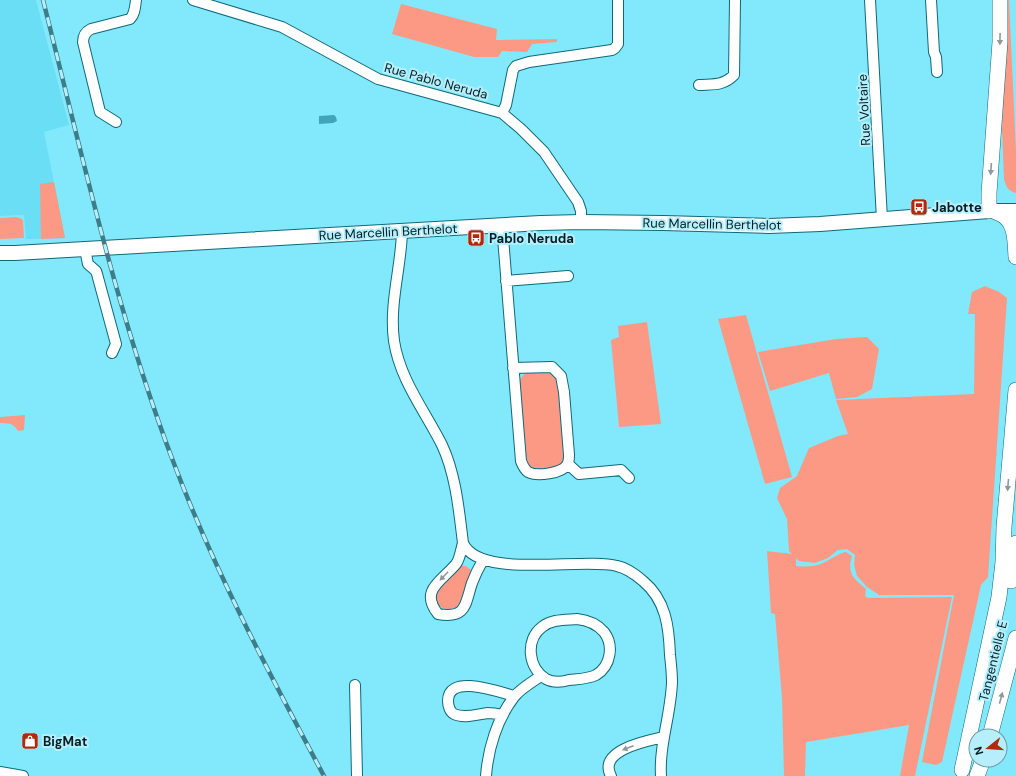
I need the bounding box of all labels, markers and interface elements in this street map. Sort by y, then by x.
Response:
one-way arrow [997,33,1003,46]
street label: Rue Pablo Neruda [382,59,490,103]
street label: Rue Voltaire [854,74,874,146]
one-way arrow [987,163,994,175]
bus stop icon: Jabotte [909,197,929,217]
place label: Jabotte [932,199,982,216]
street label: Rue Marcellin Berthelot [643,214,781,234]
street label: Rue Marcellin Berthelot [318,220,458,244]
bus stop icon: Pablo Neruda [466,228,486,248]
place label: Pablo Neruda [489,230,574,247]
one-way arrow [1005,479,1012,491]
one-way arrow [439,571,449,581]
street label: Tangentielle E [975,619,1011,703]
one-way arrow [998,692,1004,705]
north arrow [968,728,1008,768]
shop icon: BigMat [20,731,40,751]
place label: BigMat [43,733,87,750]
text: N [971,745,986,757]
one-way arrow [621,746,633,752]

